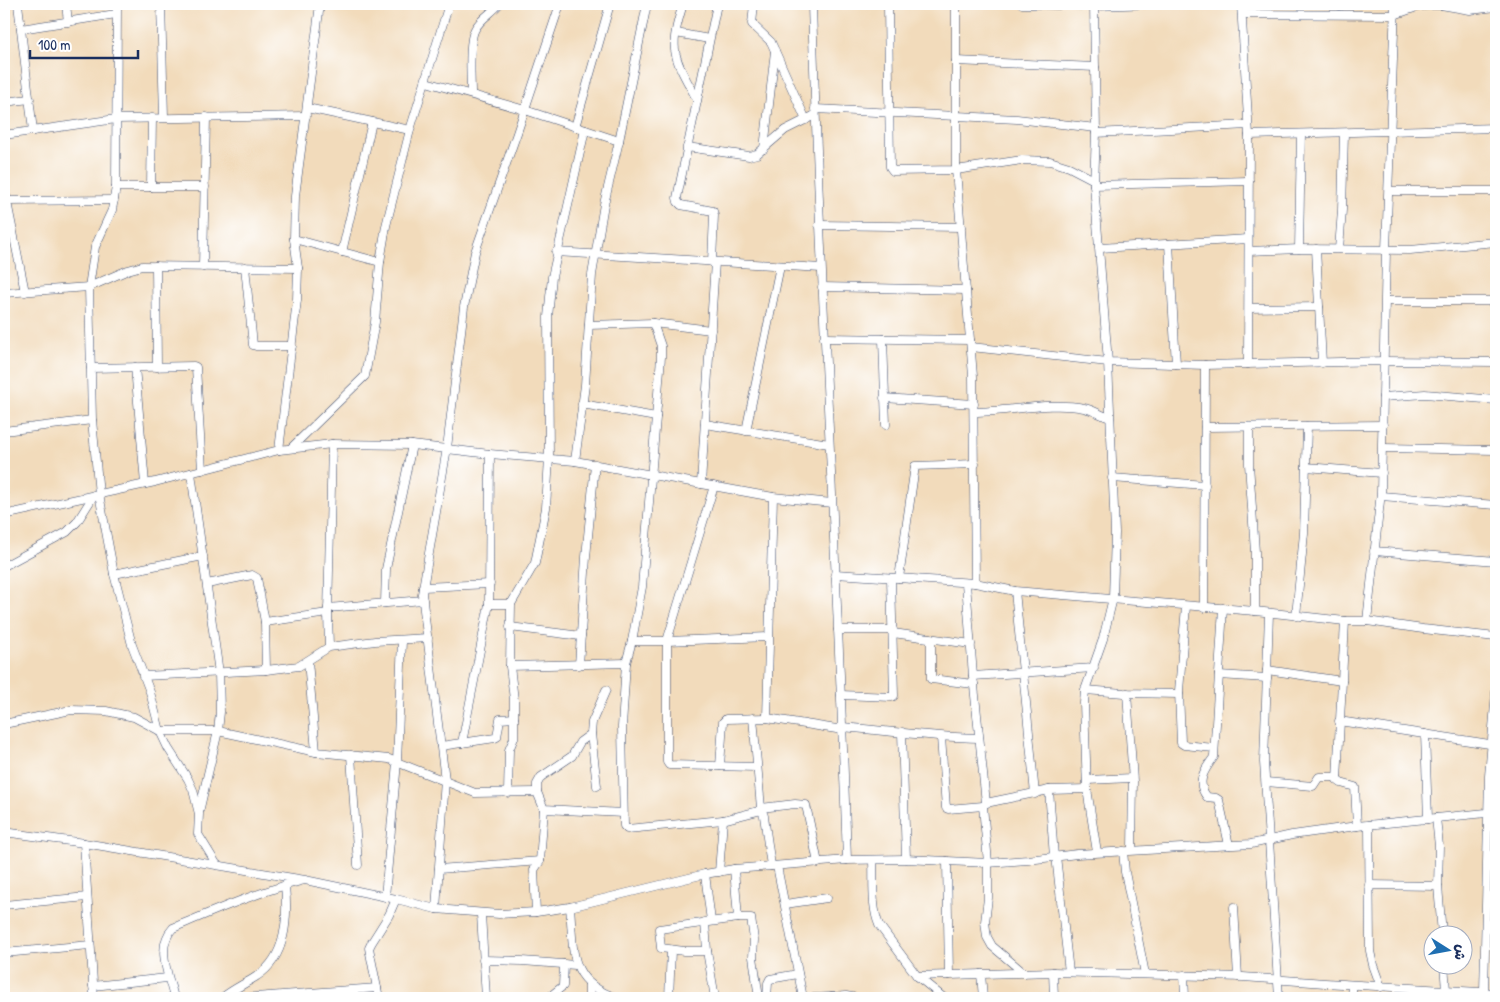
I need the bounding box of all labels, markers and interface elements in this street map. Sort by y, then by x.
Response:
scale bar [30,28,138,60]
text: 100 m [38,34,71,55]
north arrow [1422,924,1472,974]
text: ش [1450,943,1472,962]

